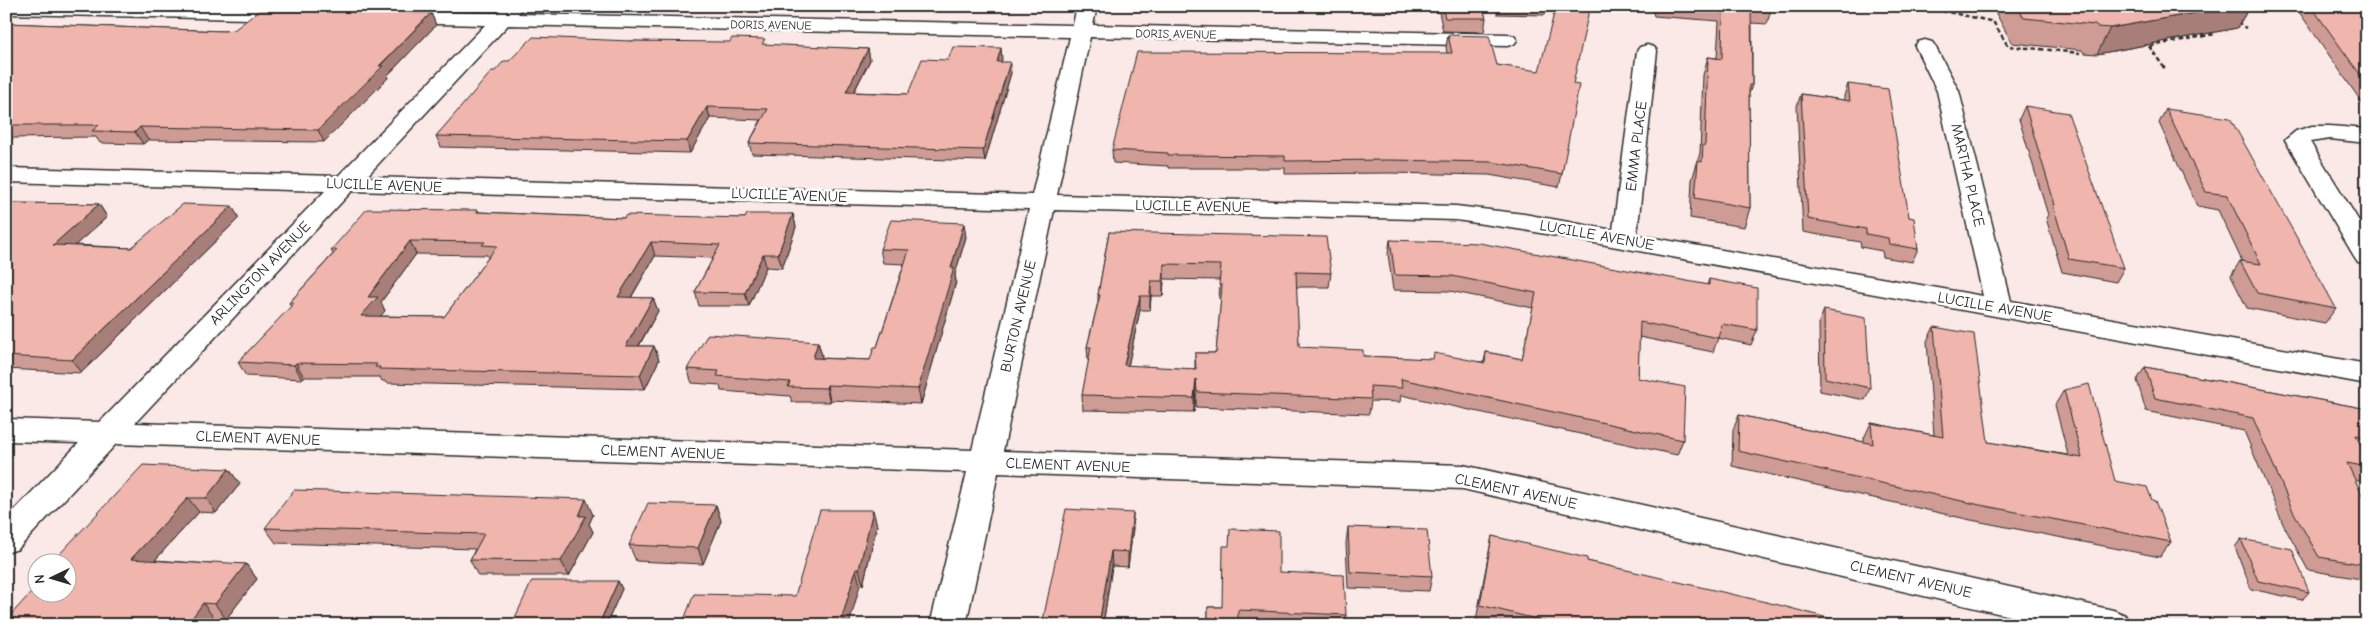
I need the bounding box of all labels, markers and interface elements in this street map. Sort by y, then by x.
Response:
street label: DORIS AVENUE [730,17,812,33]
street label: DORIS AVENUE [1135,26,1217,42]
street label: EMMA PLACE [1622,100,1650,192]
street label: MARTHA PLACE [1947,122,1989,228]
street label: LUCILLE AVENUE [326,174,442,196]
street label: LUCILLE AVENUE [731,184,847,206]
street label: LUCILLE AVENUE [1135,196,1251,216]
street label: LUCILLE AVENUE [1538,216,1656,254]
street label: ARLINGTON AVENUE [206,217,314,329]
street label: BURTON AVENUE [996,258,1040,374]
street label: LUCILLE AVENUE [1936,288,2054,326]
street label: CLEMENT AVENUE [195,427,321,449]
street label: CLEMENT AVENUE [600,441,726,463]
street label: CLEMENT AVENUE [1005,454,1131,476]
street label: CLEMENT AVENUE [1453,469,1579,513]
north arrow [28,554,78,604]
street label: CLEMENT AVENUE [1848,556,1974,602]
text: N [31,574,48,584]

